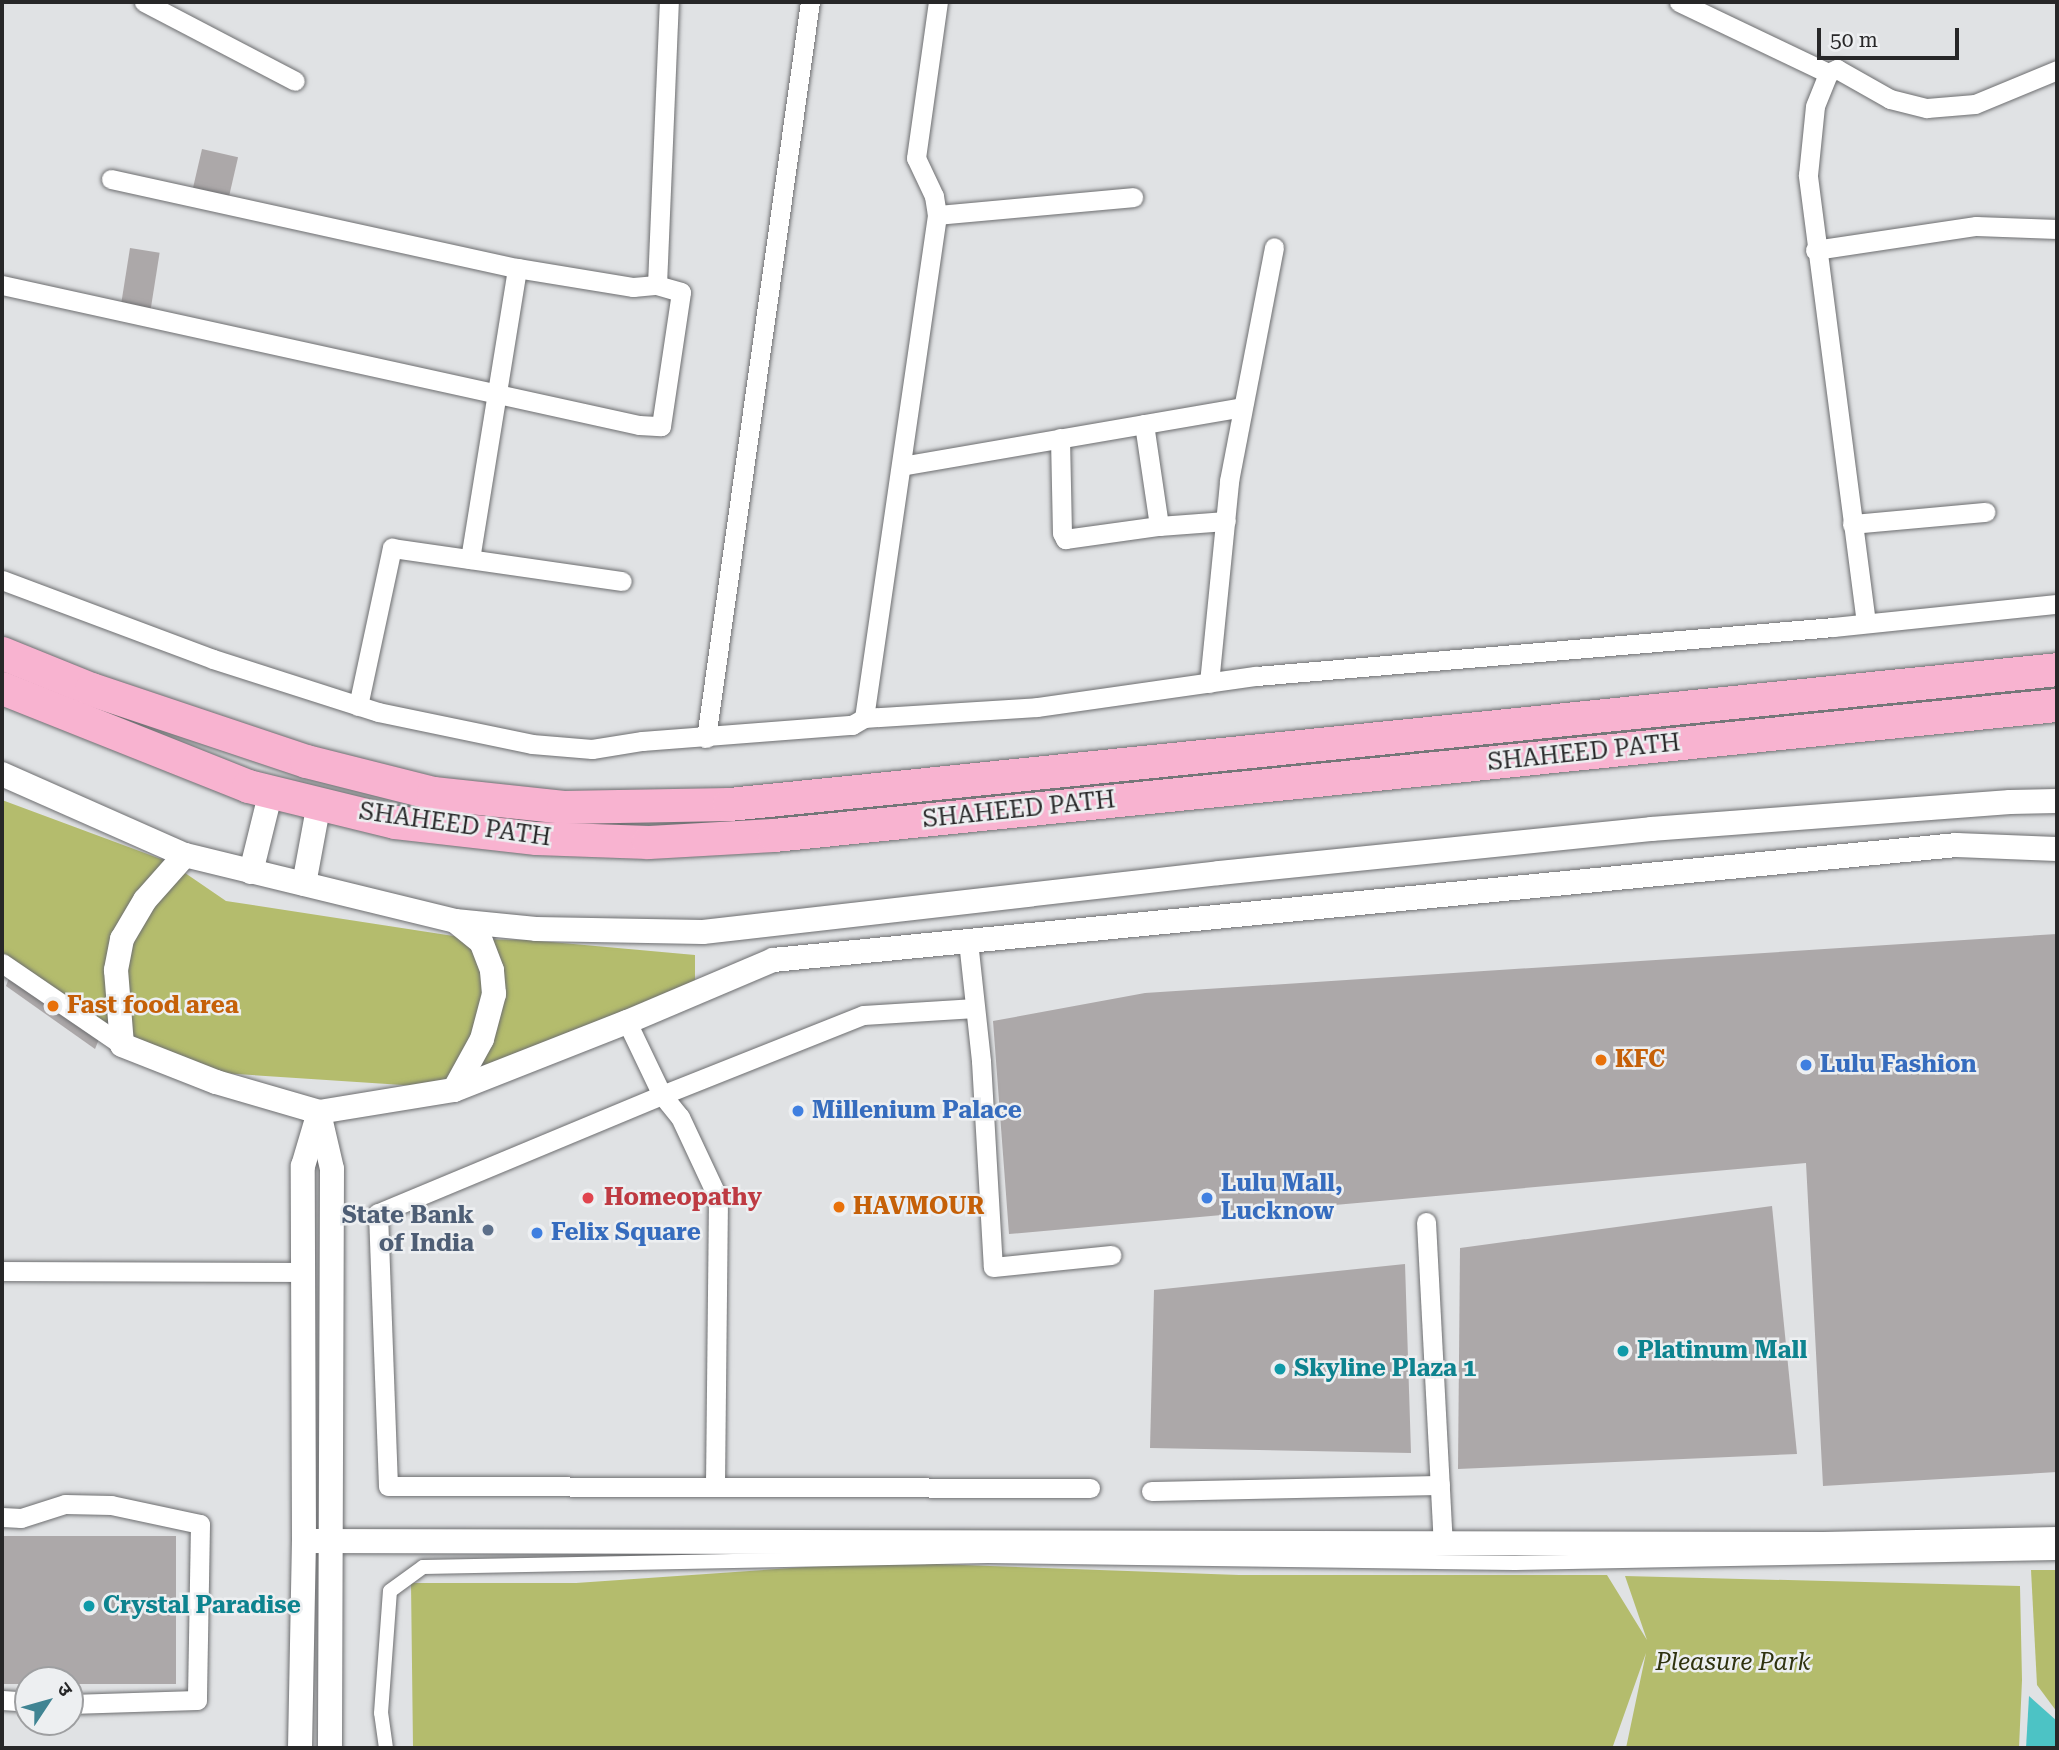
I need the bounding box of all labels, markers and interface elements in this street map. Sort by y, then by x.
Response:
scale bar [1821,14,1963,58]
text: 50 m [1830,28,1878,52]
street label: SHAHEED PATH [1486,729,1682,777]
street label: SHAHEED PATH [921,786,1117,834]
street label: SHAHEED PATH [357,797,553,853]
place label: Fast food area [67,992,239,1020]
marker: Fast food area [45,998,61,1014]
place label: KFC [1615,1046,1665,1074]
place label: Lulu Fashion [1820,1051,1977,1079]
marker: KFC [1593,1052,1609,1068]
marker: Lulu Fashion [1798,1057,1814,1073]
place label: Millenium Palace [812,1097,1022,1125]
marker: Millenium Palace [790,1103,806,1119]
place label: Lulu Mall, Lucknow [1221,1170,1343,1226]
place label: Homeopathy [604,1184,762,1212]
marker: Homeopathy [578,1188,598,1208]
marker: Lulu Mall, Lucknow [1199,1190,1215,1206]
place label: HAVMOUR [853,1193,984,1221]
marker: HAVMOUR [831,1199,847,1215]
place label: State Bank of India [342,1202,474,1258]
place label: Felix Square [551,1219,701,1247]
marker: State Bank of India [480,1222,496,1238]
marker: Felix Square [529,1225,545,1241]
place label: Platinum Mall [1637,1337,1807,1365]
marker: Platinum Mall [1615,1343,1631,1359]
place label: Skyline Plaza 1 [1294,1355,1477,1383]
marker: Skyline Plaza 1 [1272,1361,1288,1377]
place label: Crystal Paradise [103,1592,301,1620]
marker: Crystal Paradise [81,1598,97,1614]
park label: Pleasure Park [1656,1649,1810,1677]
north arrow [14,1666,84,1736]
text: उ [52,1678,77,1701]

